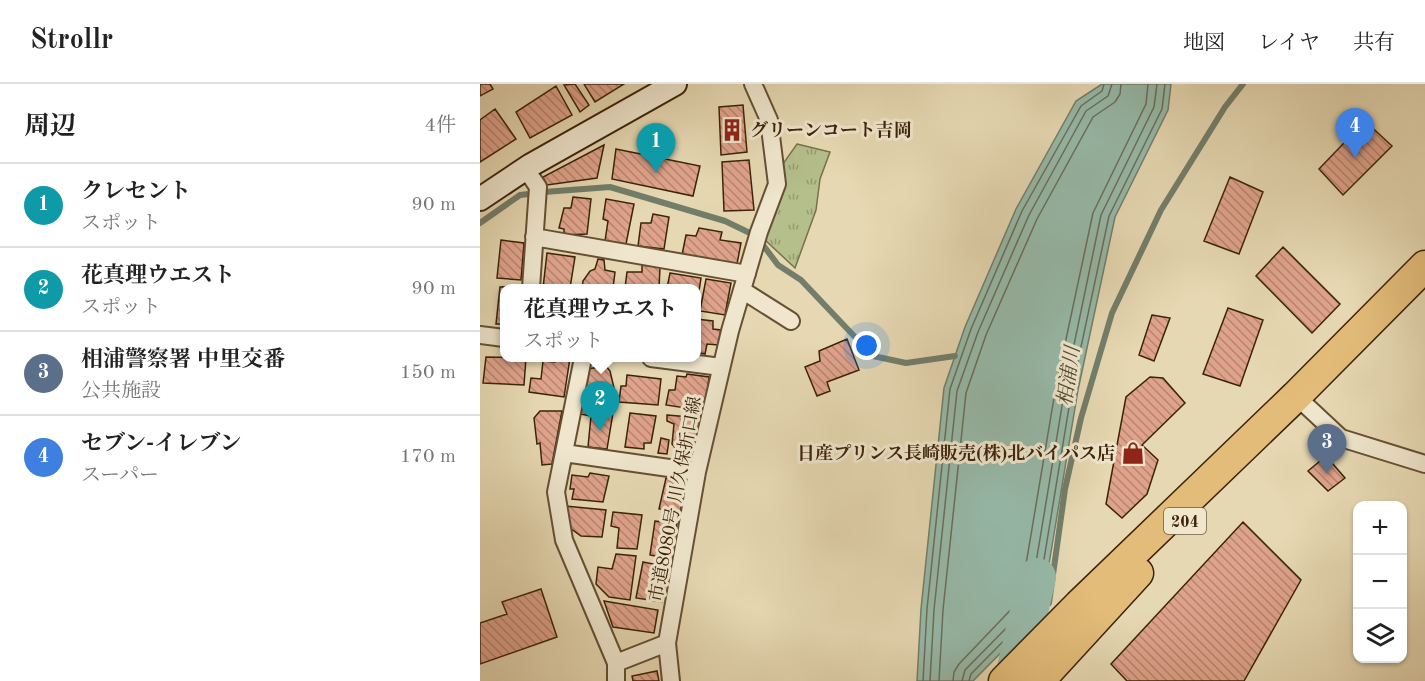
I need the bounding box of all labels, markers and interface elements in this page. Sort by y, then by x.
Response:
text: Strollr [30,27,113,55]
text: 地図 [1183,33,1225,54]
text: レイヤ [1258,33,1320,54]
text: 共有 [1353,33,1395,54]
pin: 4 [1336,109,1374,158]
text: 周辺 [24,114,76,140]
text: 4件 [424,116,456,136]
building icon: グリーンコート吉岡 [719,117,745,143]
place label: グリーンコート吉岡 [750,120,912,140]
pin: 1 [636,124,675,173]
text: クレセント [81,181,191,203]
text: 1 [38,195,49,215]
text: 90 m [411,195,456,215]
text: スポット [81,214,161,234]
text: 花真理ウエスト [81,265,235,287]
text: 2 [38,279,49,299]
text: 90 m [411,279,456,299]
popup [500,284,701,362]
text: スポット [81,298,161,318]
text: 花真理ウエスト [523,299,678,321]
your location [852,331,881,360]
text: スポット [523,332,603,352]
water label: 相浦川 [1054,343,1084,407]
text: 相浦警察署 中里交番 [81,349,285,371]
text: 3 [38,363,49,383]
text: 150 m [400,363,456,383]
text: 公共施設 [81,382,161,402]
pin: 2 [580,382,620,431]
street label: 市道8080号 川久保折口線 [645,395,705,603]
pin: 3 [1308,424,1346,474]
text: セブン-イレブン [81,433,241,455]
shop icon: 日産プリンス長崎販売(株)北バイパス店 [1120,440,1146,466]
place label: 日産プリンス長崎販売(株)北バイパス店 [797,443,1115,463]
text: 4 [38,447,49,467]
text: 170 m [400,447,456,467]
text: スーパー [81,466,159,486]
map controls [1353,501,1407,663]
button: + [1353,501,1407,555]
road number: 204 [1164,508,1206,534]
button: − [1353,555,1407,609]
button: layers [1353,609,1407,663]

